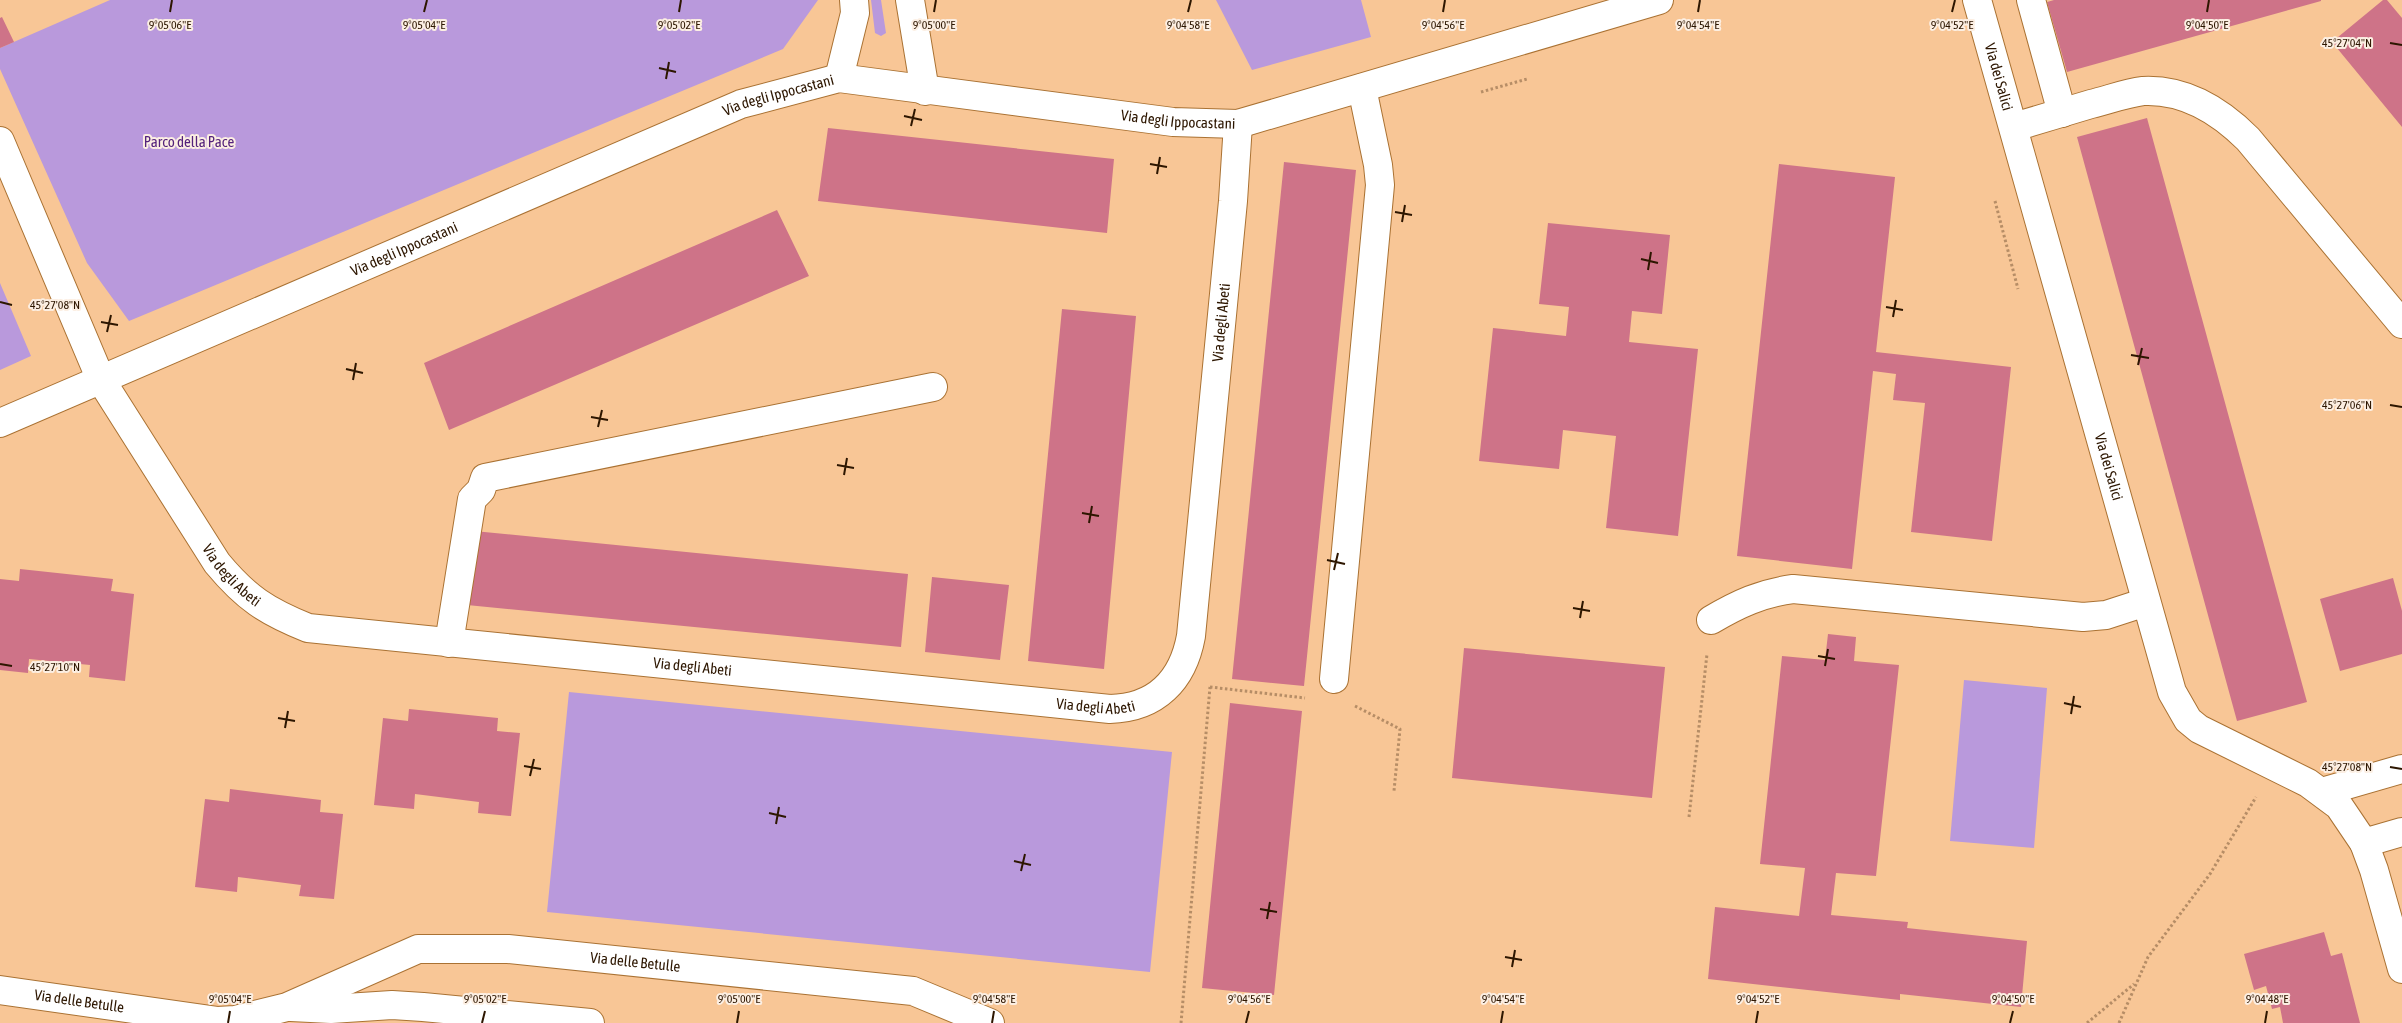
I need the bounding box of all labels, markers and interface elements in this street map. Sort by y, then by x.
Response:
text: 9°05'06"E [149,18,191,32]
text: 9°05'04"E [403,18,445,32]
text: 9°05'02"E [658,18,700,32]
text: 9°05'00"E [913,18,955,32]
text: 9°04'58"E [1167,18,1209,32]
text: 9°04'56"E [1422,18,1464,32]
text: 9°04'54"E [1677,18,1719,32]
text: 9°04'52"E [1931,18,1973,32]
text: 9°04'50"E [2186,18,2228,32]
text: 45°27'04"N [2322,36,2372,50]
street label: Via dei Salici [1982,41,2017,112]
street label: Via degli Ippocastani [720,71,835,119]
street label: Via degli Ippocastani [1120,106,1236,132]
park label: Parco della Pace [144,133,234,150]
street label: Via degli Ippocastani [348,218,460,279]
street label: Via degli Abeti [1209,282,1233,362]
text: 45°27'08"N [30,298,80,312]
text: 45°27'06"N [2322,398,2372,412]
street label: Via dei Salici [2091,431,2127,502]
street label: Via degli Abeti [199,541,264,610]
street label: Via degli Abeti [653,654,733,679]
text: 45°27'10"N [30,660,80,674]
street label: Via degli Abeti [1055,695,1137,717]
text: 45°27'08"N [2322,760,2372,774]
street label: Via delle Betulle [589,949,681,975]
street label: Via delle Betulle [33,986,126,1016]
text: 9°05'04"E [209,992,251,1006]
text: 9°05'02"E [464,992,506,1006]
text: 9°05'00"E [718,992,760,1006]
text: 9°04'58"E [973,992,1015,1006]
text: 9°04'56"E [1228,992,1270,1006]
text: 9°04'54"E [1482,992,1524,1006]
text: 9°04'52"E [1737,992,1779,1006]
text: 9°04'50"E [1992,992,2034,1006]
text: 9°04'48"E [2246,992,2288,1006]

